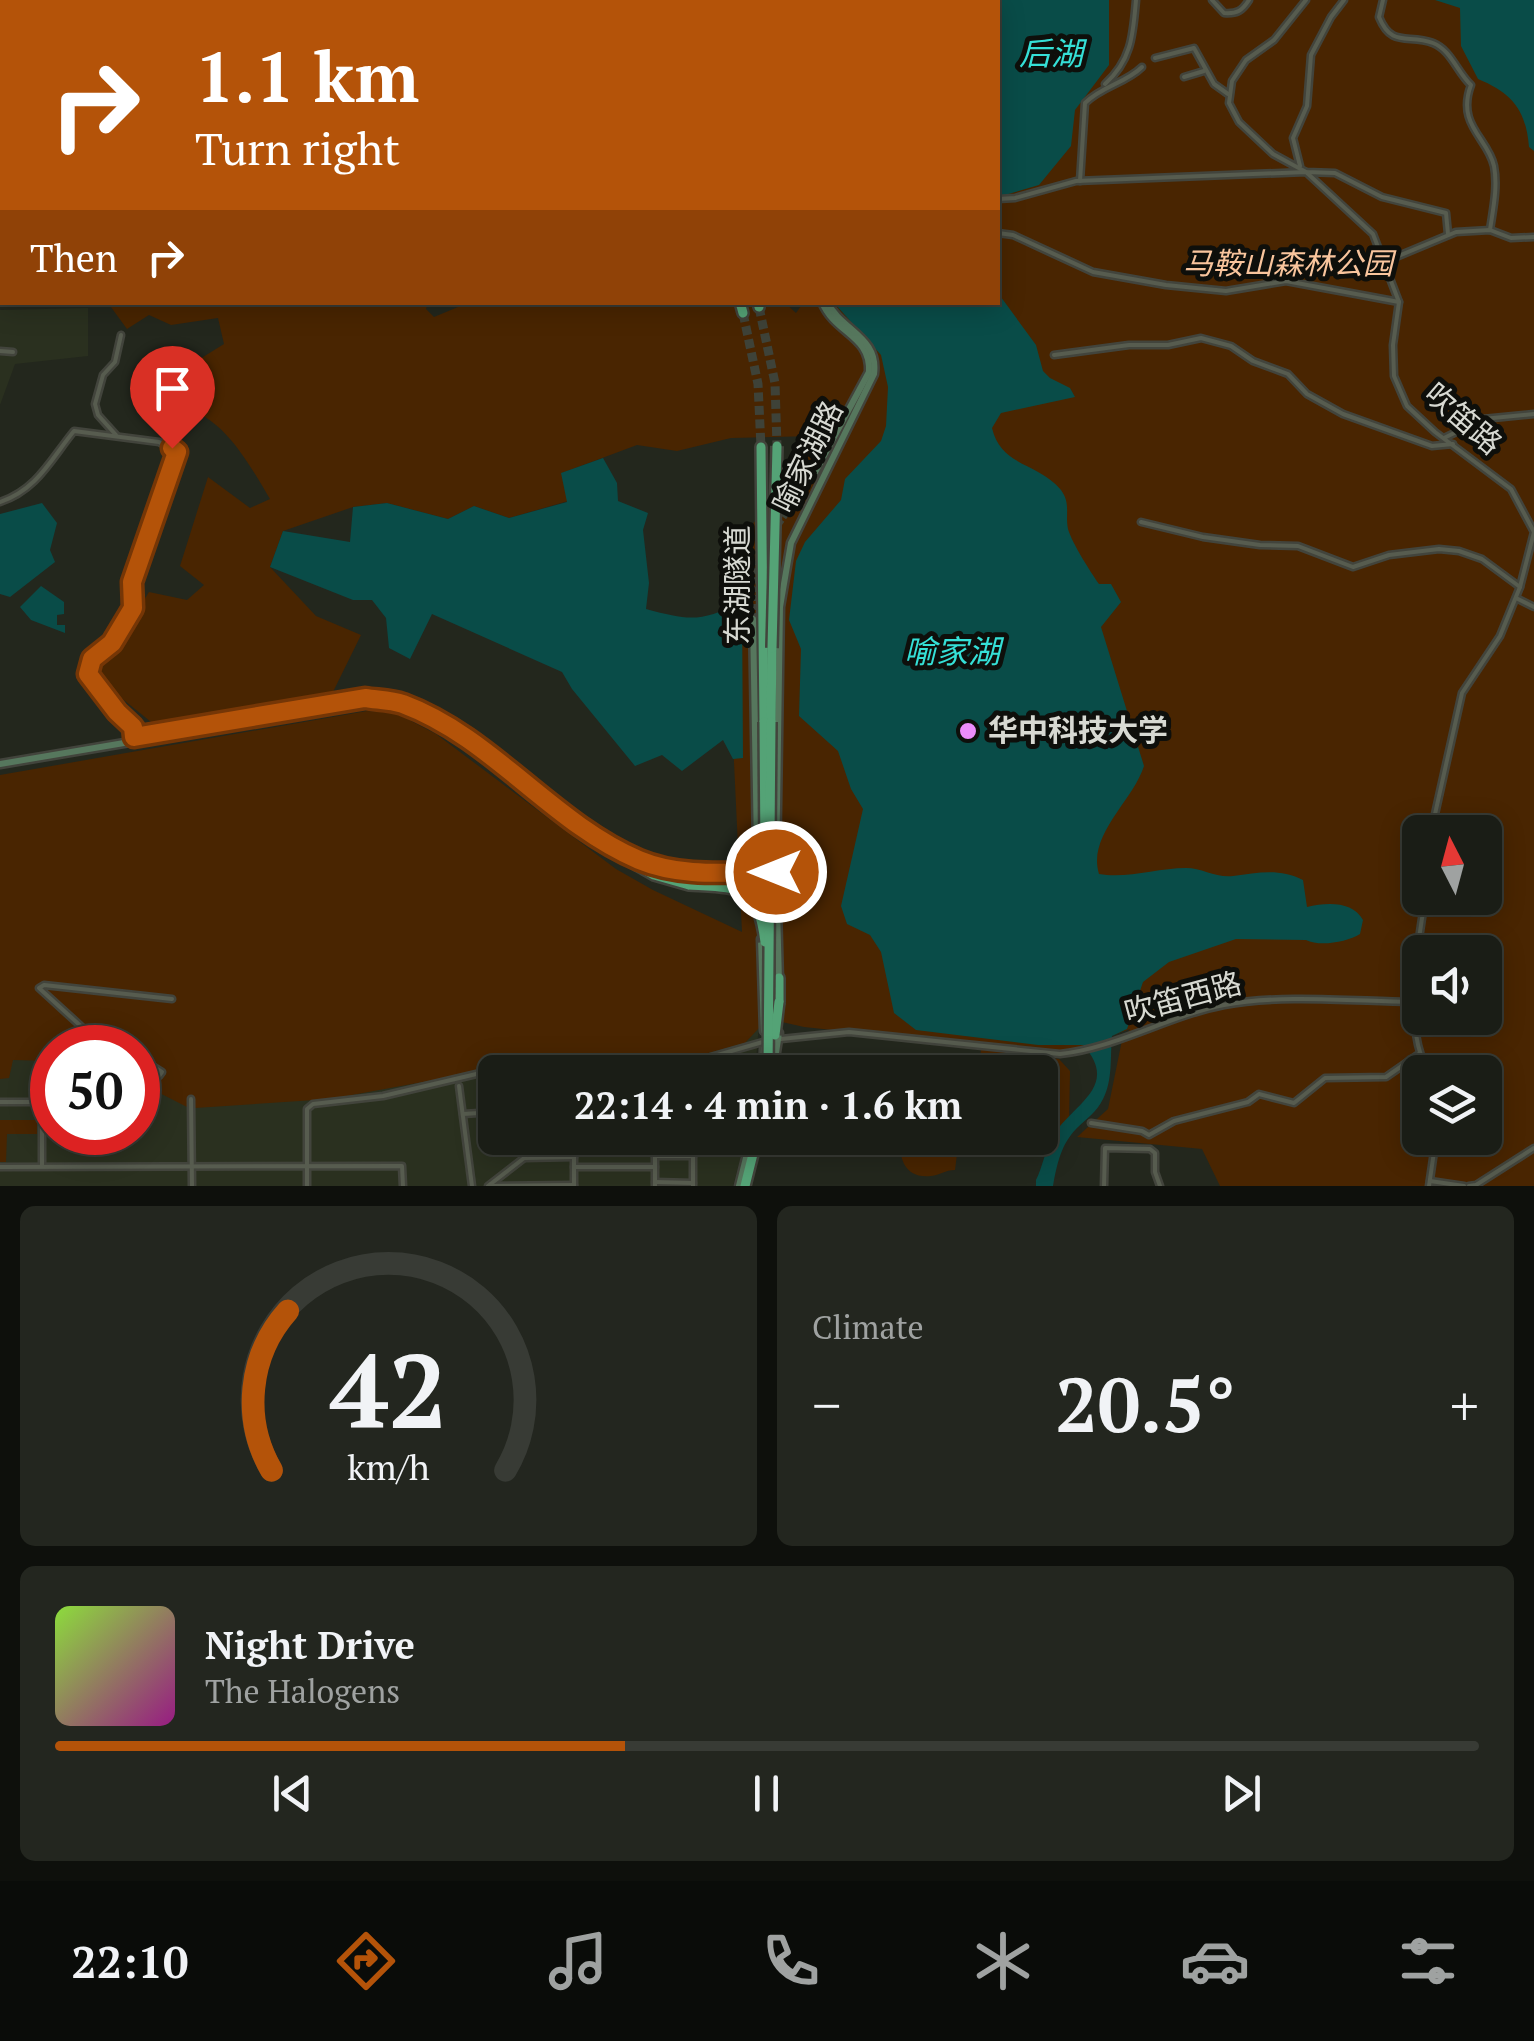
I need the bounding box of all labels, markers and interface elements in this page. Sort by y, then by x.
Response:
text: 1.1 km [195,29,419,122]
water label: 后湖 [1019,32,1088,74]
icon: right [30,40,160,170]
text: Turn right [195,118,400,178]
icon: right [138,230,193,285]
text: Then [30,233,118,283]
park label: 马鞍山森林公园 [1183,243,1397,283]
pin [130,346,215,449]
icon: arrive [145,361,200,416]
street label: 吹笛路 [1417,374,1511,463]
street label: 喻家湖路 [763,394,851,519]
street label: 东湖隧道 [717,525,757,645]
water label: 喻家湖 [904,630,1005,672]
place label: 华中科技大学 [988,710,1168,750]
marker: 华中科技大学 [957,720,979,742]
north arrow [1402,815,1502,915]
map controls [1402,815,1502,1155]
position arrow [724,820,828,924]
button: sound [1402,935,1502,1035]
street label: 吹笛西路 [1120,962,1246,1032]
speed limit sign: 50 [30,1025,160,1155]
button: layers [1402,1055,1502,1155]
text: 22:14 · 4 min · 1.6 km [574,1080,962,1130]
text: Climate [812,1306,924,1348]
text: 42 [330,1320,447,1458]
text: 20.5° [1055,1354,1236,1453]
text: − [812,1368,841,1441]
text: + [1450,1368,1479,1441]
text: km/h [347,1443,430,1490]
text: Night Drive [205,1620,415,1670]
text: The Halogens [205,1670,400,1712]
icon: previous [265,1766,320,1821]
icon: pause [739,1766,794,1821]
icon: next [1214,1766,1269,1821]
icon: directions [331,1926,401,1996]
icon: music [543,1926,613,1996]
icon: phone [756,1926,826,1996]
icon: climate [968,1926,1038,1996]
icon: car [1180,1926,1250,1996]
icon: filters [1393,1926,1463,1996]
text: 22:10 [71,1931,188,1991]

